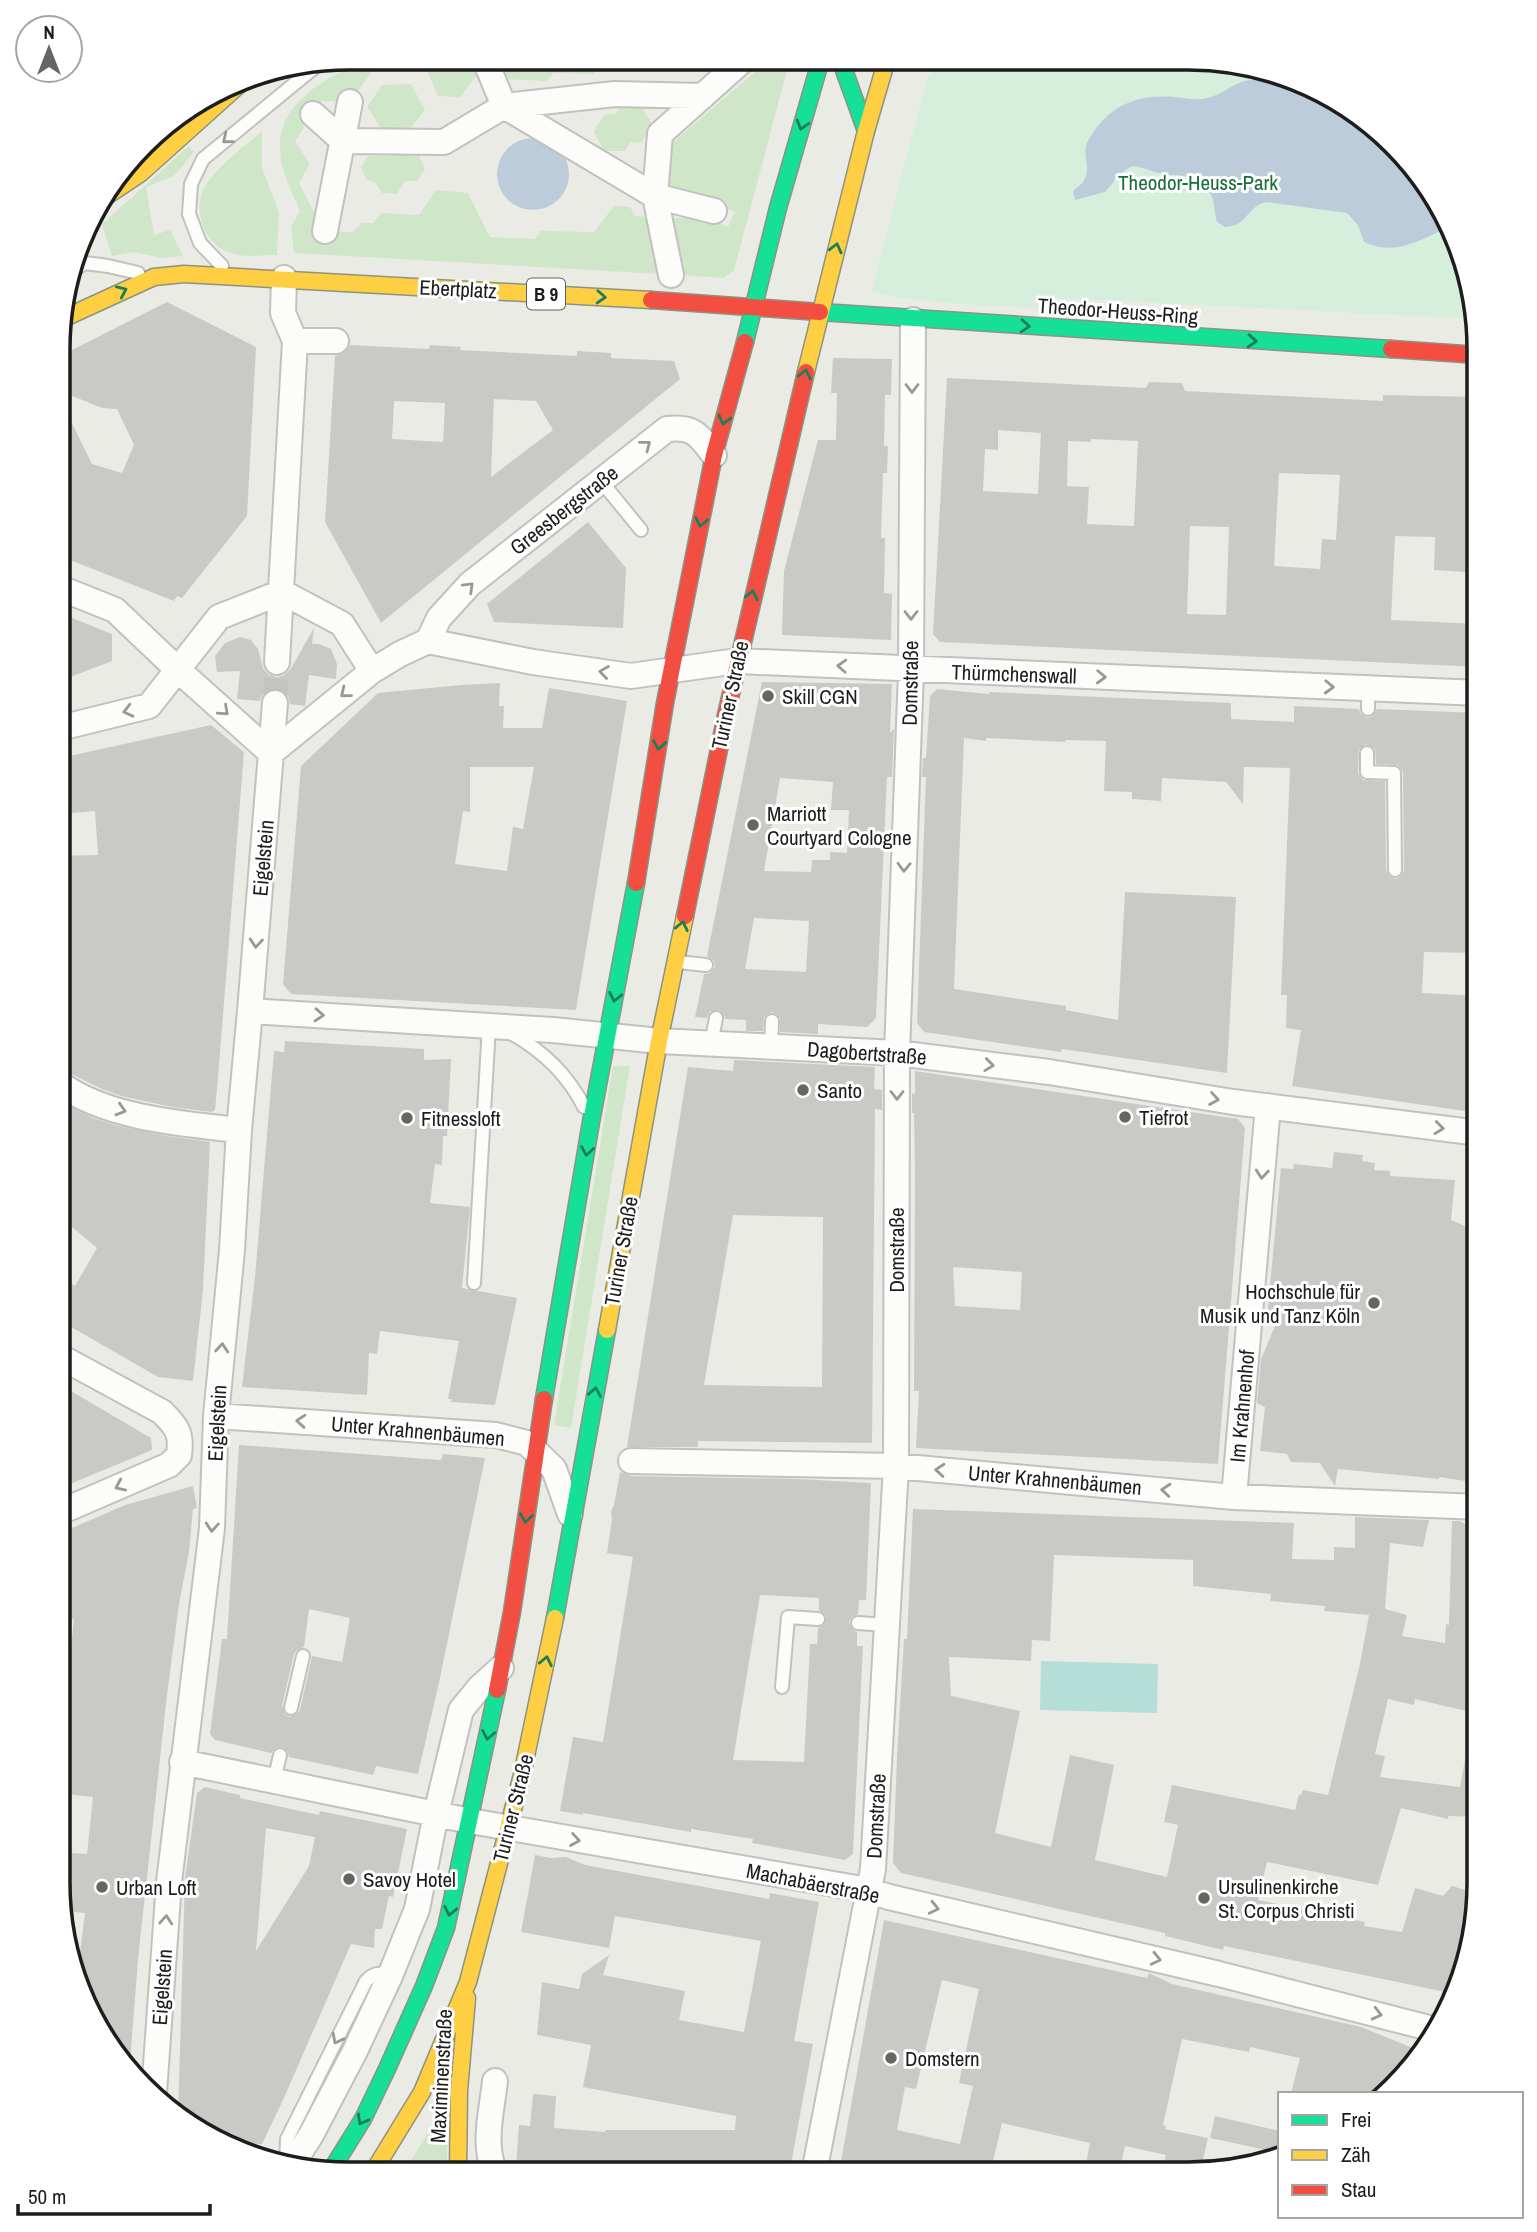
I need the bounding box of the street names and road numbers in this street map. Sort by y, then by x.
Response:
street label: Ebertplatz [419,272,498,306]
road number: B 9 [527,278,565,310]
street label: Theodor-Heuss-Ring [1037,291,1200,331]
street label: Greesbergstraße [504,459,624,561]
street label: Turiner Straße [704,638,756,752]
street label: Domstraße [895,640,925,726]
street label: Thürmchenswall [951,657,1077,691]
street label: Eigelstein [245,819,281,897]
street label: Dagobertstraße [806,1034,928,1072]
street label: Turiner Straße [597,1194,645,1308]
street label: Domstraße [882,1207,911,1293]
street label: Im Krahnenhof [1223,1348,1261,1464]
street label: Eigelstein [201,1384,233,1462]
street label: Unter Krahnenbäumen [330,1409,506,1453]
street label: Unter Krahnenbäumen [967,1458,1143,1502]
street label: Turiner Straße [486,1751,540,1865]
street label: Domstraße [859,1773,893,1859]
street label: Machabäerstraße [744,1856,882,1910]
street label: Eigelstein [145,1948,179,2026]
street label: Maximinenstraße [423,2008,459,2144]

